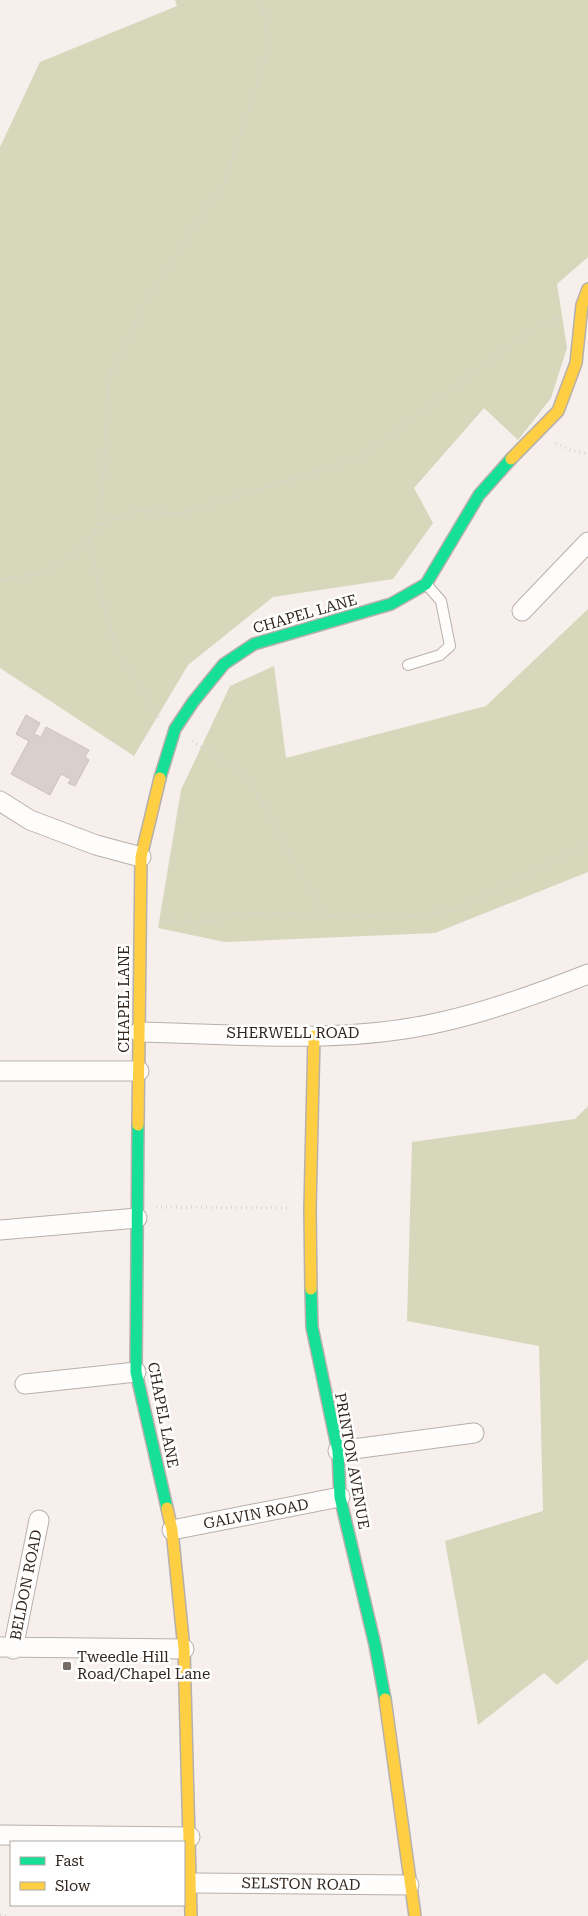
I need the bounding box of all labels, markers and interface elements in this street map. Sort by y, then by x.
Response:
street label: CHAPEL LANE [251,591,359,637]
street label: CHAPEL LANE [115,945,133,1053]
street label: SHERWELL ROAD [227,1024,359,1042]
street label: CHAPEL LANE [144,1361,182,1469]
street label: PRINTON AVENUE [331,1391,373,1531]
street label: GALVIN ROAD [202,1495,310,1533]
street label: BELDON ROAD [6,1528,46,1642]
place label: Tweedle Hill Road/Chapel Lane [77,1648,210,1683]
marker: Tweedle Hill Road/Chapel Lane [61,1660,73,1672]
legend [10,1841,185,1906]
text: Fast [55,1852,85,1870]
street label: SELSTON ROAD [241,1874,361,1894]
text: Slow [55,1877,91,1895]

